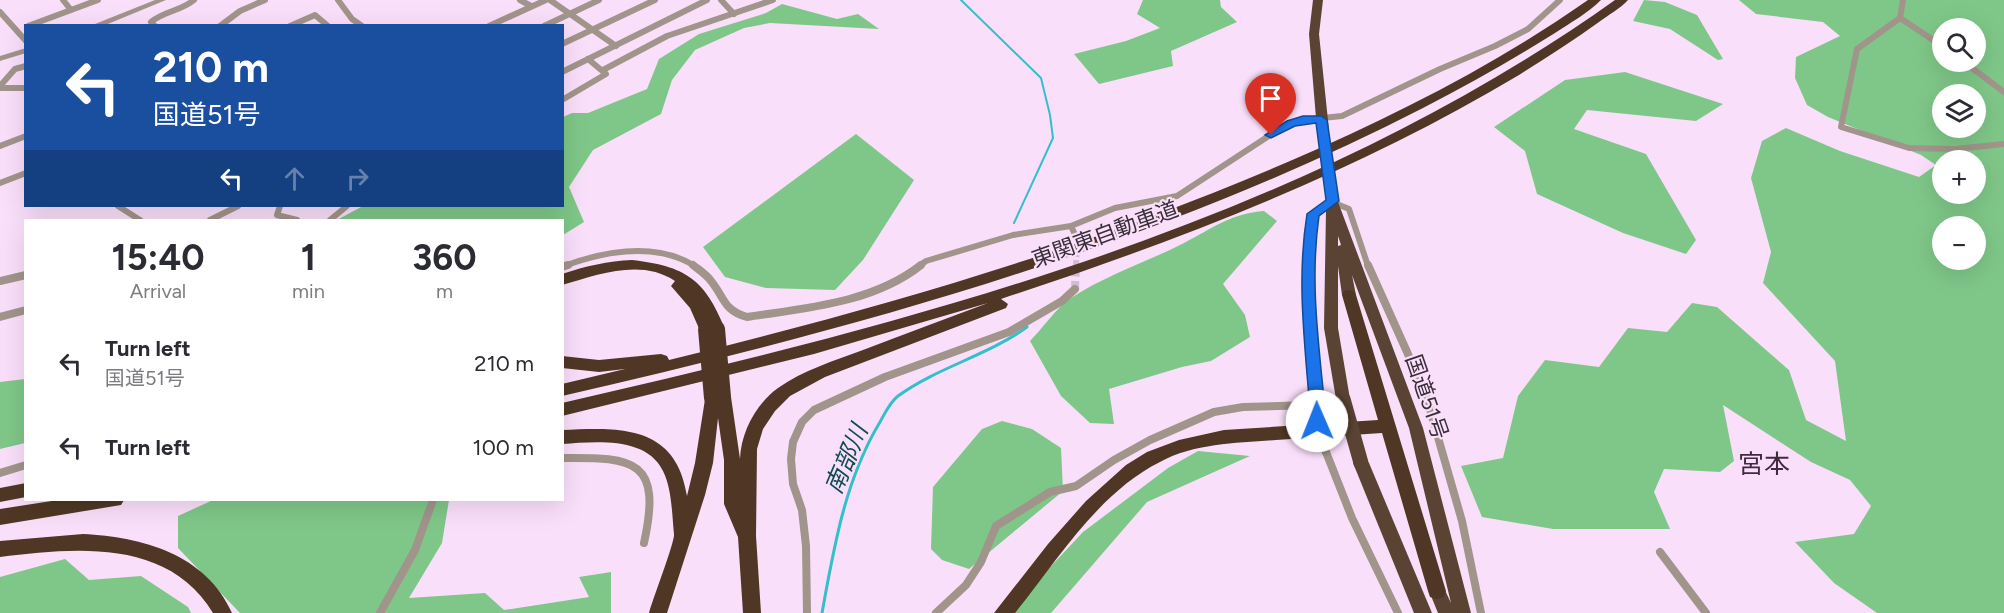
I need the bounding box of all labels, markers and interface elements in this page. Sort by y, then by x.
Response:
map controls [1932,18,1986,270]
button: search [1932,18,1986,72]
text: 210 m [153,42,269,93]
icon: left [54,48,132,126]
pin [1245,73,1296,135]
icon: arrive [1254,82,1287,115]
button: layers [1932,84,1986,138]
text: 国道51号 [153,98,261,131]
button: + [1932,150,1986,204]
icon: left [215,162,248,195]
icon: ahead [278,162,311,195]
icon: right [341,162,374,195]
street label: 東関東自動車道 [1028,195,1182,273]
button: − [1932,216,1986,270]
text: 15:40 [111,236,205,279]
text: 1 [301,236,316,279]
text: 360 [412,236,477,279]
text: Arrival [130,279,186,303]
text: min [292,279,325,303]
text: m [436,279,453,303]
text: Turn left [105,335,191,362]
icon: left [54,347,87,380]
text: 210 m [474,350,534,377]
street label: 国道51号 [1400,351,1454,443]
text: 国道51号 [105,366,185,390]
position arrow [1285,389,1349,453]
water label: 南部川 [819,417,875,498]
icon: left [54,431,87,464]
text: Turn left [105,434,191,461]
text: 100 m [473,434,534,461]
district label: 宮本 [1738,448,1790,480]

